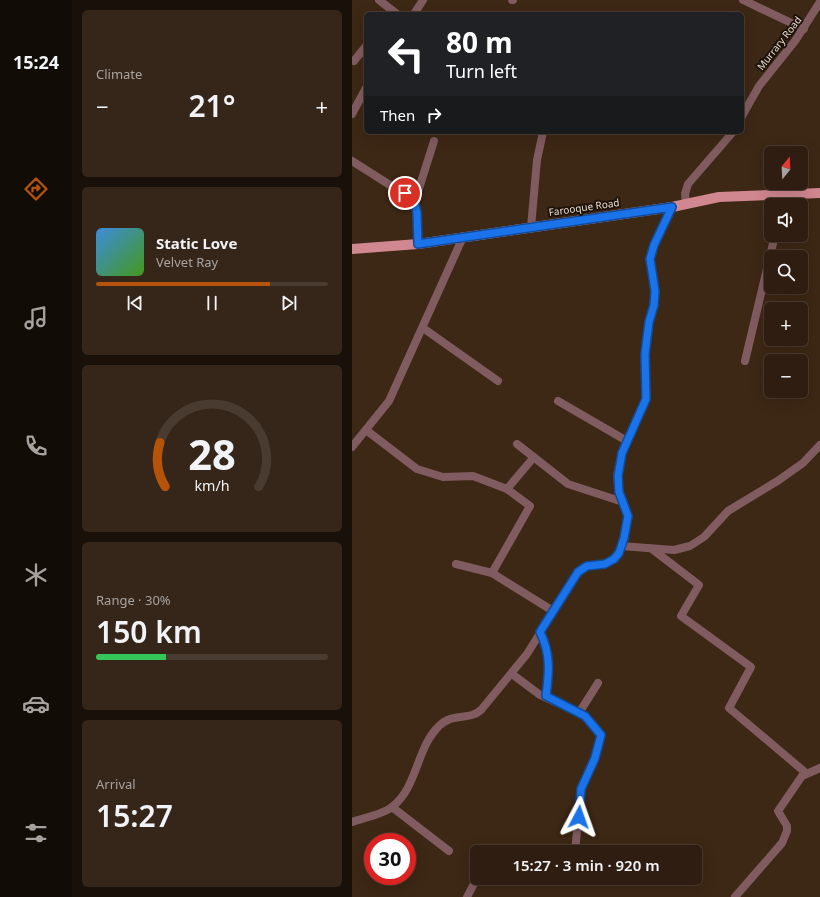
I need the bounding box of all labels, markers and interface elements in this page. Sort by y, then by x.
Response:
street label: Murrary Road [754,13,804,73]
text: 80 m [446,23,513,61]
icon: left [380,28,432,80]
text: 15:24 [13,50,59,74]
text: Turn left [446,59,517,83]
text: Climate [96,65,142,83]
text: 21° [188,85,236,126]
text: − [96,91,109,121]
text: + [315,91,328,121]
icon: right [423,104,445,126]
text: Then [380,105,415,125]
north arrow [764,146,808,190]
map controls [764,146,808,398]
icon: directions [22,175,50,203]
pin [388,176,422,210]
icon: arrive [394,182,416,204]
street label: Farooque Road [548,195,620,219]
button: sound [764,198,808,242]
text: Static Love [156,233,237,253]
button: search [764,250,808,294]
text: Velvet Ray [156,253,218,271]
icon: previous [124,292,146,314]
icon: pause [201,292,223,314]
icon: next [278,292,300,314]
button: + [764,302,808,346]
icon: music [22,304,50,332]
button: − [764,354,808,398]
text: 28 [188,425,236,481]
icon: phone [22,432,50,460]
text: km/h [194,475,230,494]
icon: climate [22,561,50,589]
text: Range · 30% [96,591,171,609]
text: 150 km [96,611,202,652]
icon: car [22,690,50,718]
text: Arrival [96,775,136,793]
text: 15:27 [96,795,173,836]
position arrow [558,796,600,838]
icon: filters [22,819,50,847]
speed limit sign: 30 [364,833,416,885]
text: 15:27 · 3 min · 920 m [512,855,660,875]

